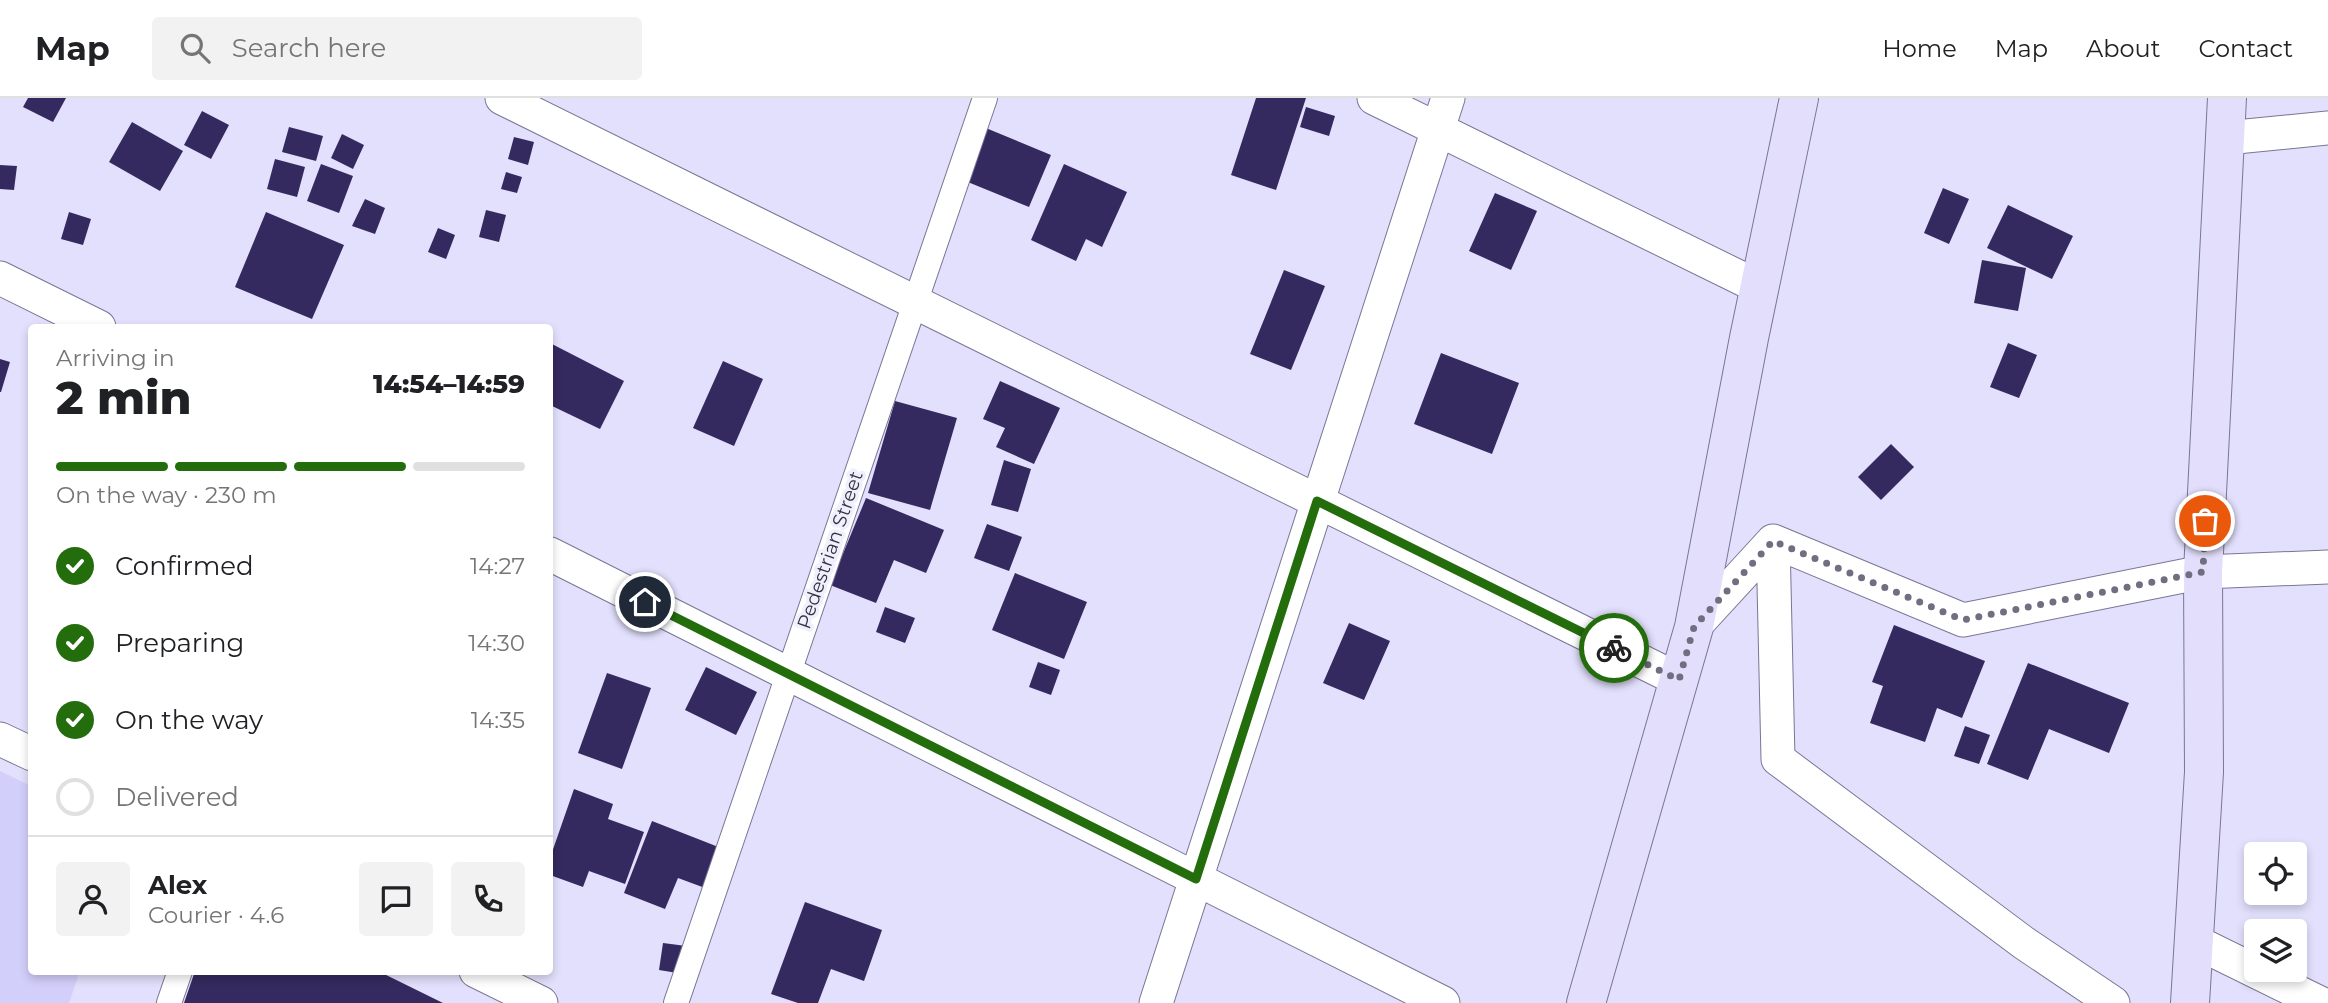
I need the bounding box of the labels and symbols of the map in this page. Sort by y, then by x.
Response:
street label: Pedestrian Street [792,468,868,632]
pin [2175,491,2235,551]
pin [615,572,675,632]
courier [1579,613,1649,683]

